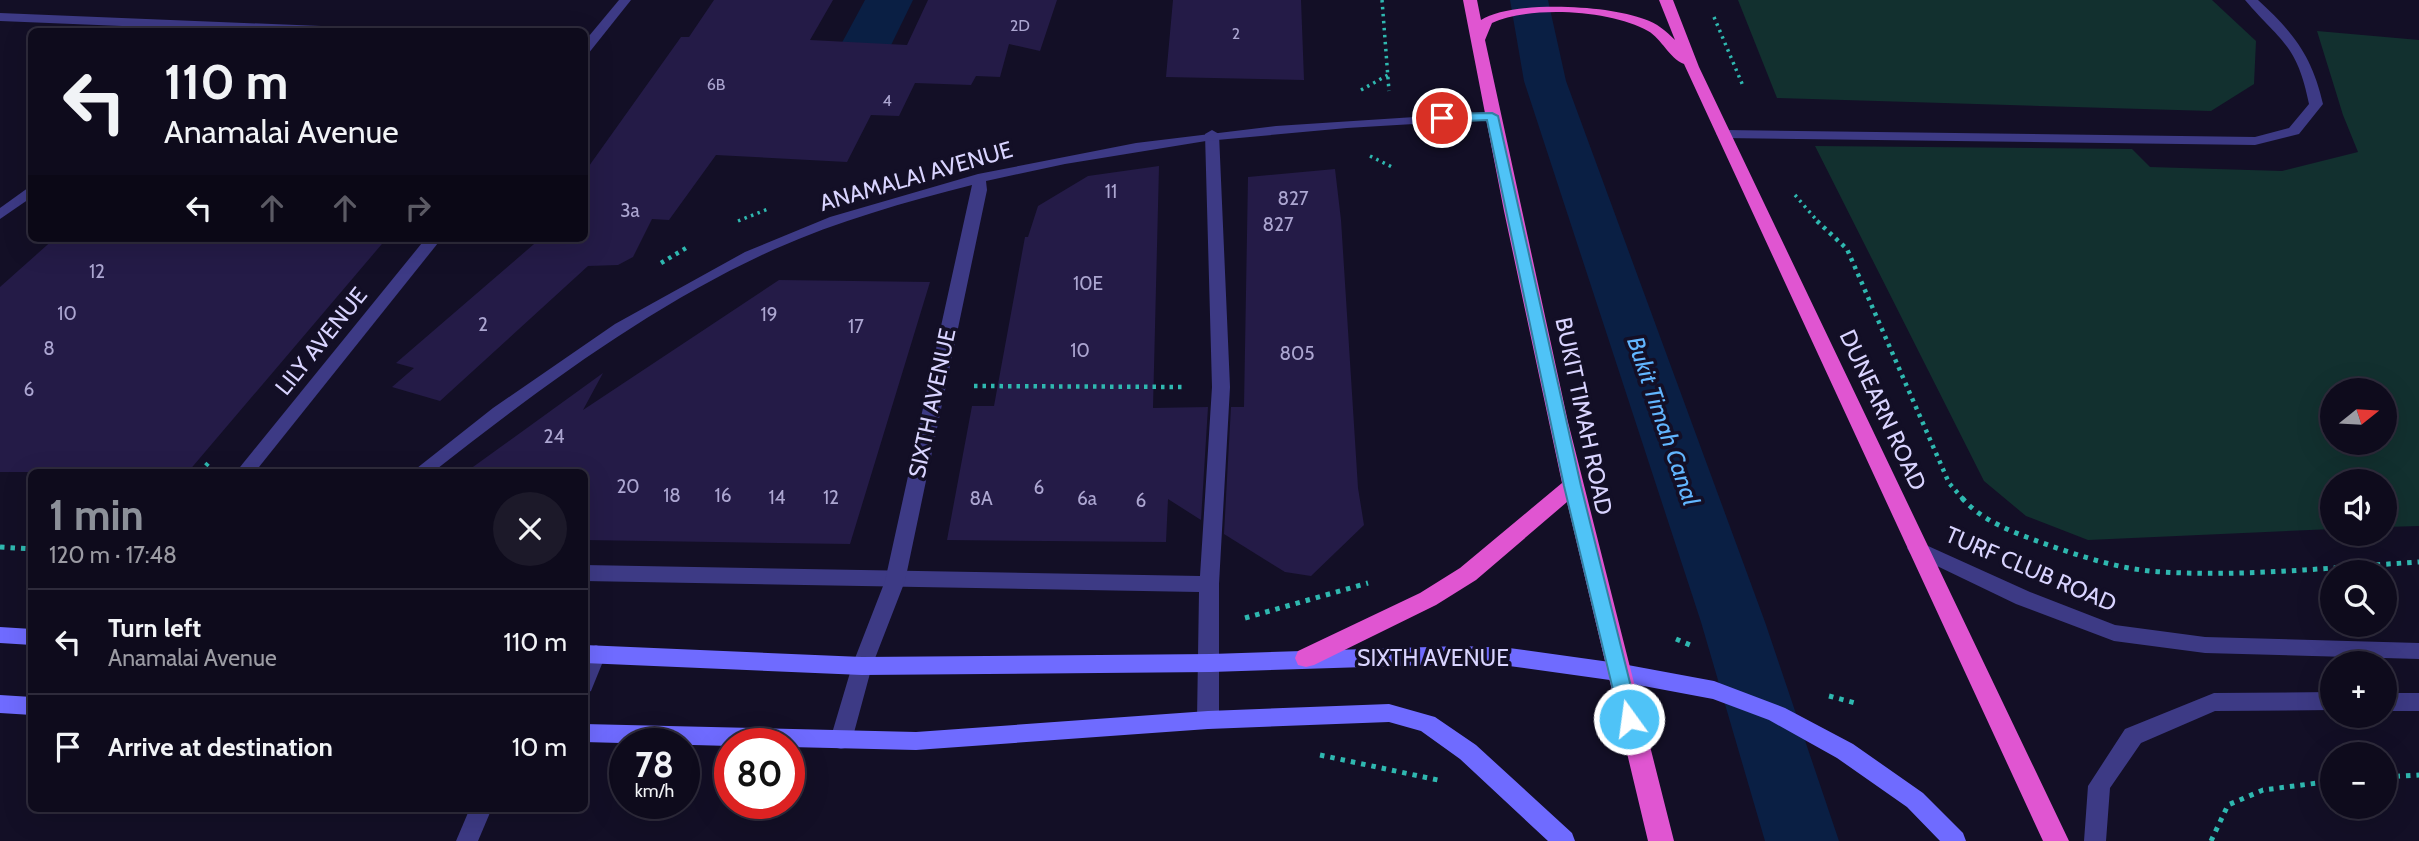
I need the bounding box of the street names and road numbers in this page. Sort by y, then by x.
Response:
street label: ANAMALAI AVENUE [816,135,1016,217]
street label: LILY AVENUE [269,282,373,400]
street label: BUKIT TIMAH ROAD [1549,315,1619,517]
street label: DUNEARN ROAD [1834,325,1932,495]
street label: SIXTH AVENUE [903,326,961,480]
street label: TURF CLUB ROAD [1941,520,2121,618]
street label: SIXTH AVENUE [1357,644,1509,672]

